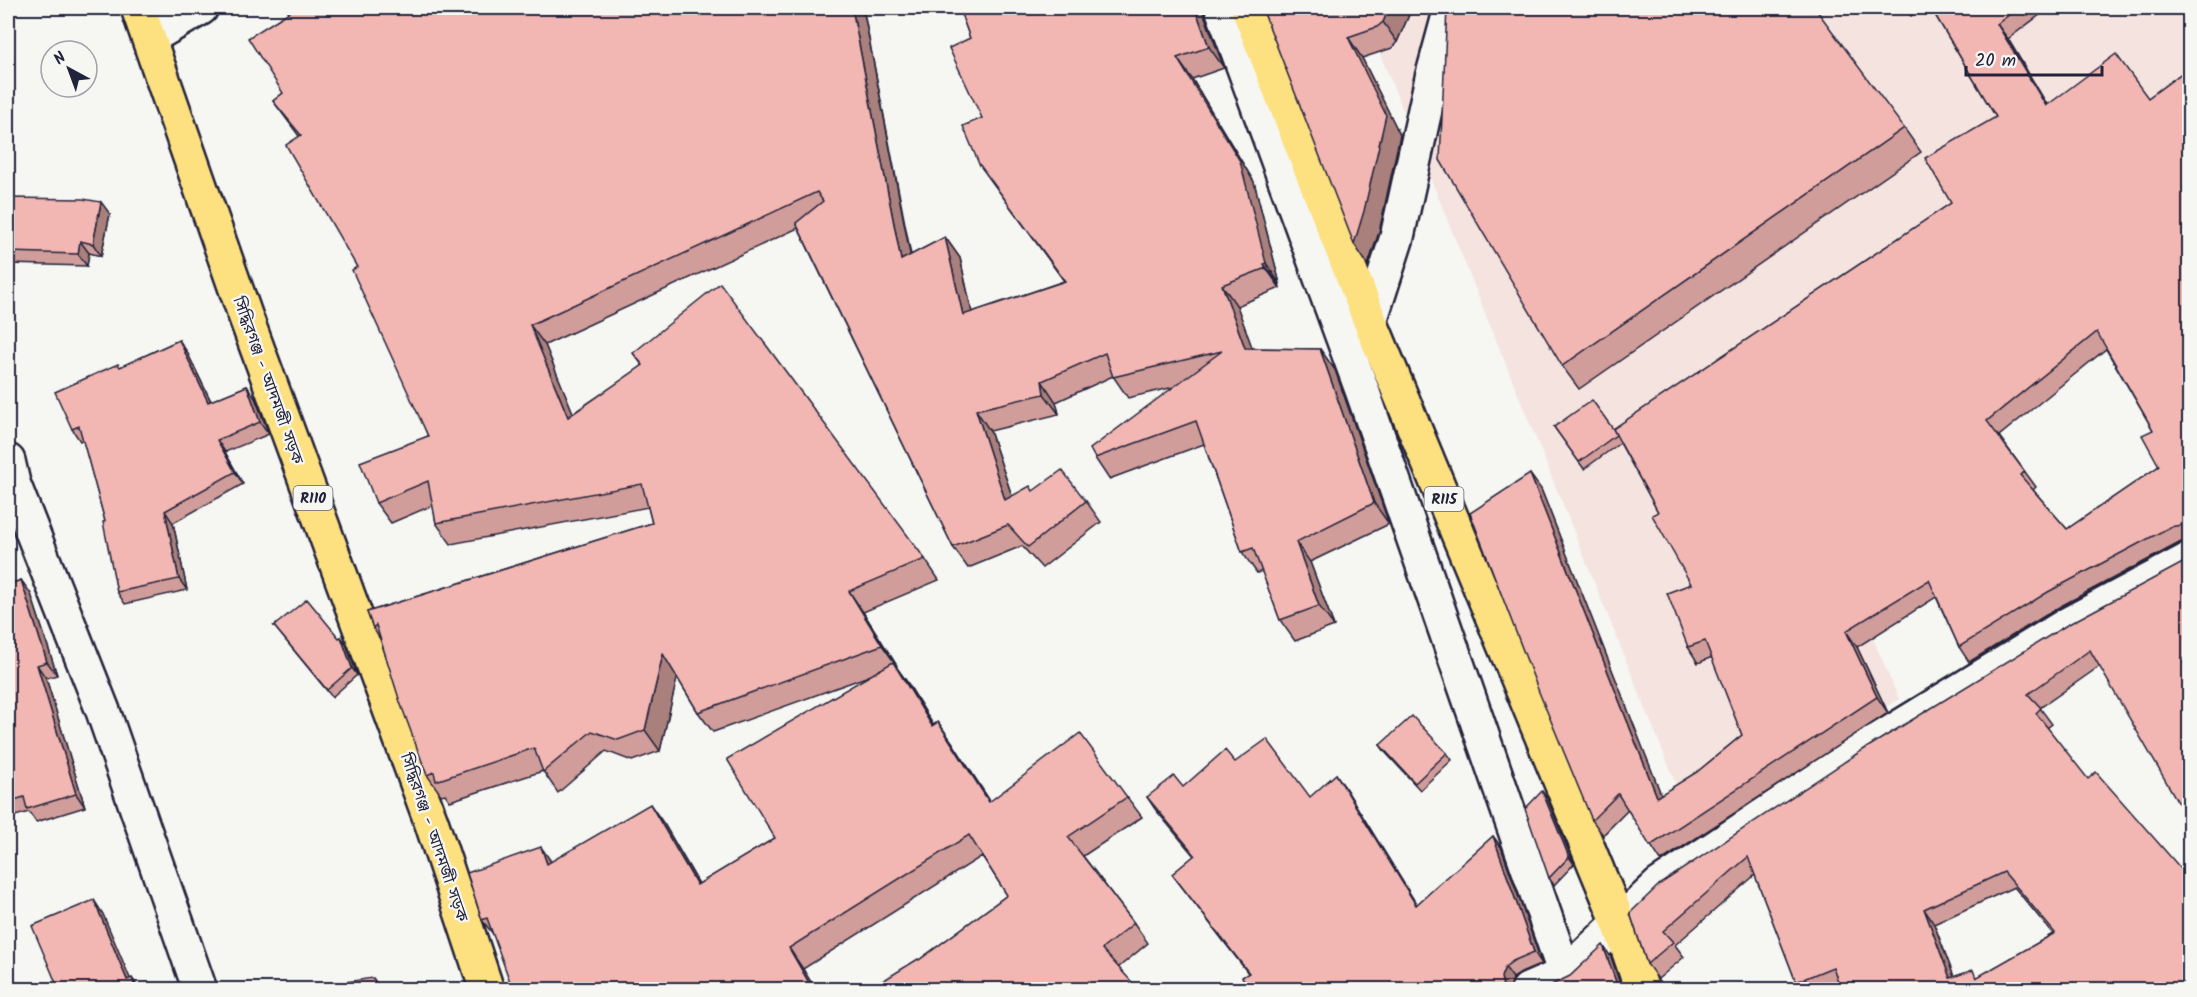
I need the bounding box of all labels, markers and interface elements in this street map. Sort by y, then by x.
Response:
north arrow [39,39,99,99]
scale bar [1966,39,2102,77]
text: N [48,46,72,72]
text: 20 m [1975,47,2016,76]
street label: সিদ্ধিরগঞ্জ - আদমজী সড়ক [225,292,310,469]
road number: R110 [294,486,332,510]
road number: R115 [1424,487,1464,511]
street label: সিদ্ধিরগঞ্জ - আদমজী সড়ক [393,749,475,926]

